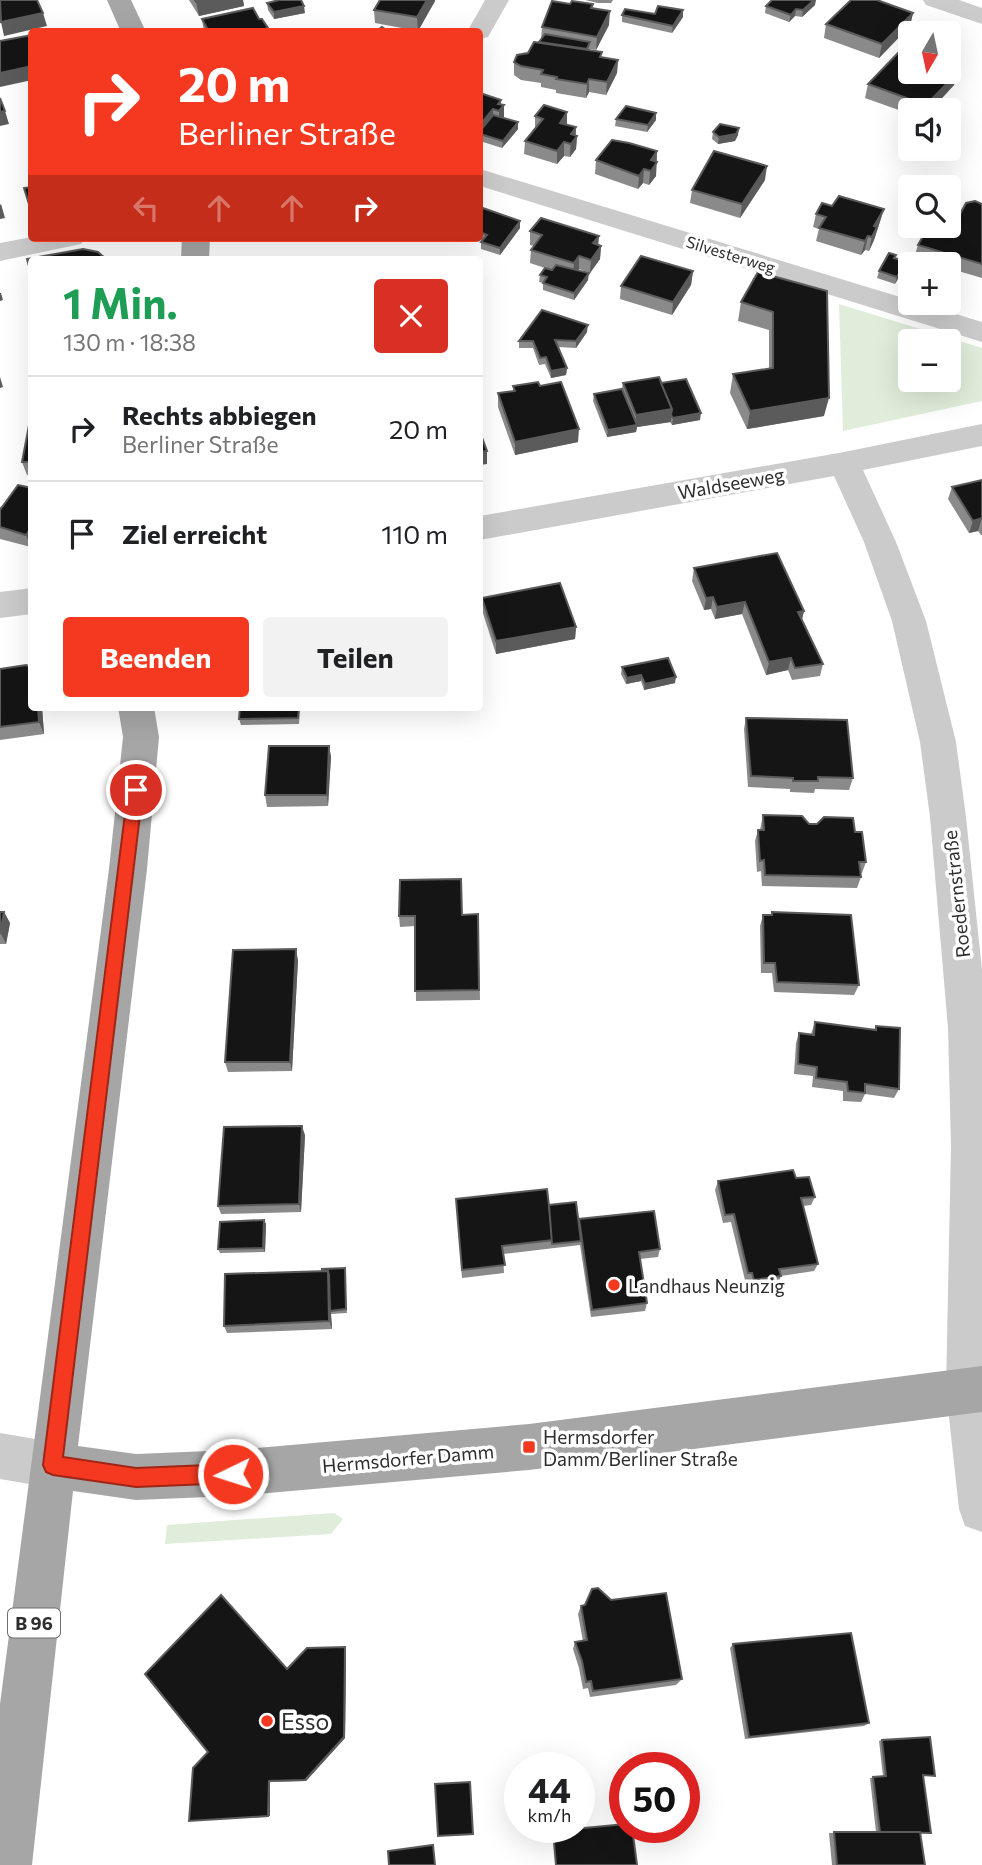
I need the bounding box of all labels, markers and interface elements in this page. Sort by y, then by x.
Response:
north arrow [898,21,961,84]
map controls [898,21,961,392]
text: 20 m [178,52,290,112]
icon: right [63,56,154,147]
button: sound [898,98,961,161]
text: Berliner Straße [178,112,396,152]
button: search [898,175,961,238]
icon: left [127,189,165,227]
icon: ahead [200,189,238,227]
icon: ahead [273,189,311,227]
icon: right [346,189,384,227]
street label: Silvesterweg [684,231,778,277]
button: + [898,252,961,315]
text: 1 Min. [63,276,178,328]
button: close [374,279,448,353]
text: 130 m · 18:38 [63,328,196,356]
button: − [898,329,961,392]
text: Rechts abbiegen [122,399,317,430]
icon: right [63,410,101,448]
text: 20 m [389,413,448,444]
text: Berliner Straße [122,430,279,458]
street label: Waldseeweg [676,462,786,504]
icon: arrive [63,515,101,553]
text: Ziel erreicht [122,518,267,549]
text: 110 m [381,518,448,549]
button: Beenden [63,617,249,697]
button: Teilen [263,617,448,697]
pin [106,760,166,820]
icon: arrive [117,771,155,809]
street label: Roedernstraße [938,829,974,959]
place label: Landhaus Neunzig [628,1274,785,1297]
marker: Landhaus Neunzig [606,1277,622,1293]
place label: Hermsdorfer Damm/Berliner Straße [543,1425,738,1470]
position arrow [196,1437,270,1511]
street label: Hermsdorfer Damm [321,1439,495,1477]
marker: Hermsdorfer Damm/Berliner Straße [521,1439,537,1455]
road number: B 96 [8,1608,60,1638]
place label: Esso [281,1707,329,1735]
marker: Esso [259,1713,275,1729]
speed limit sign: 50 [609,1752,700,1843]
text: 44 [528,1767,571,1810]
text: km/h [528,1804,571,1826]

